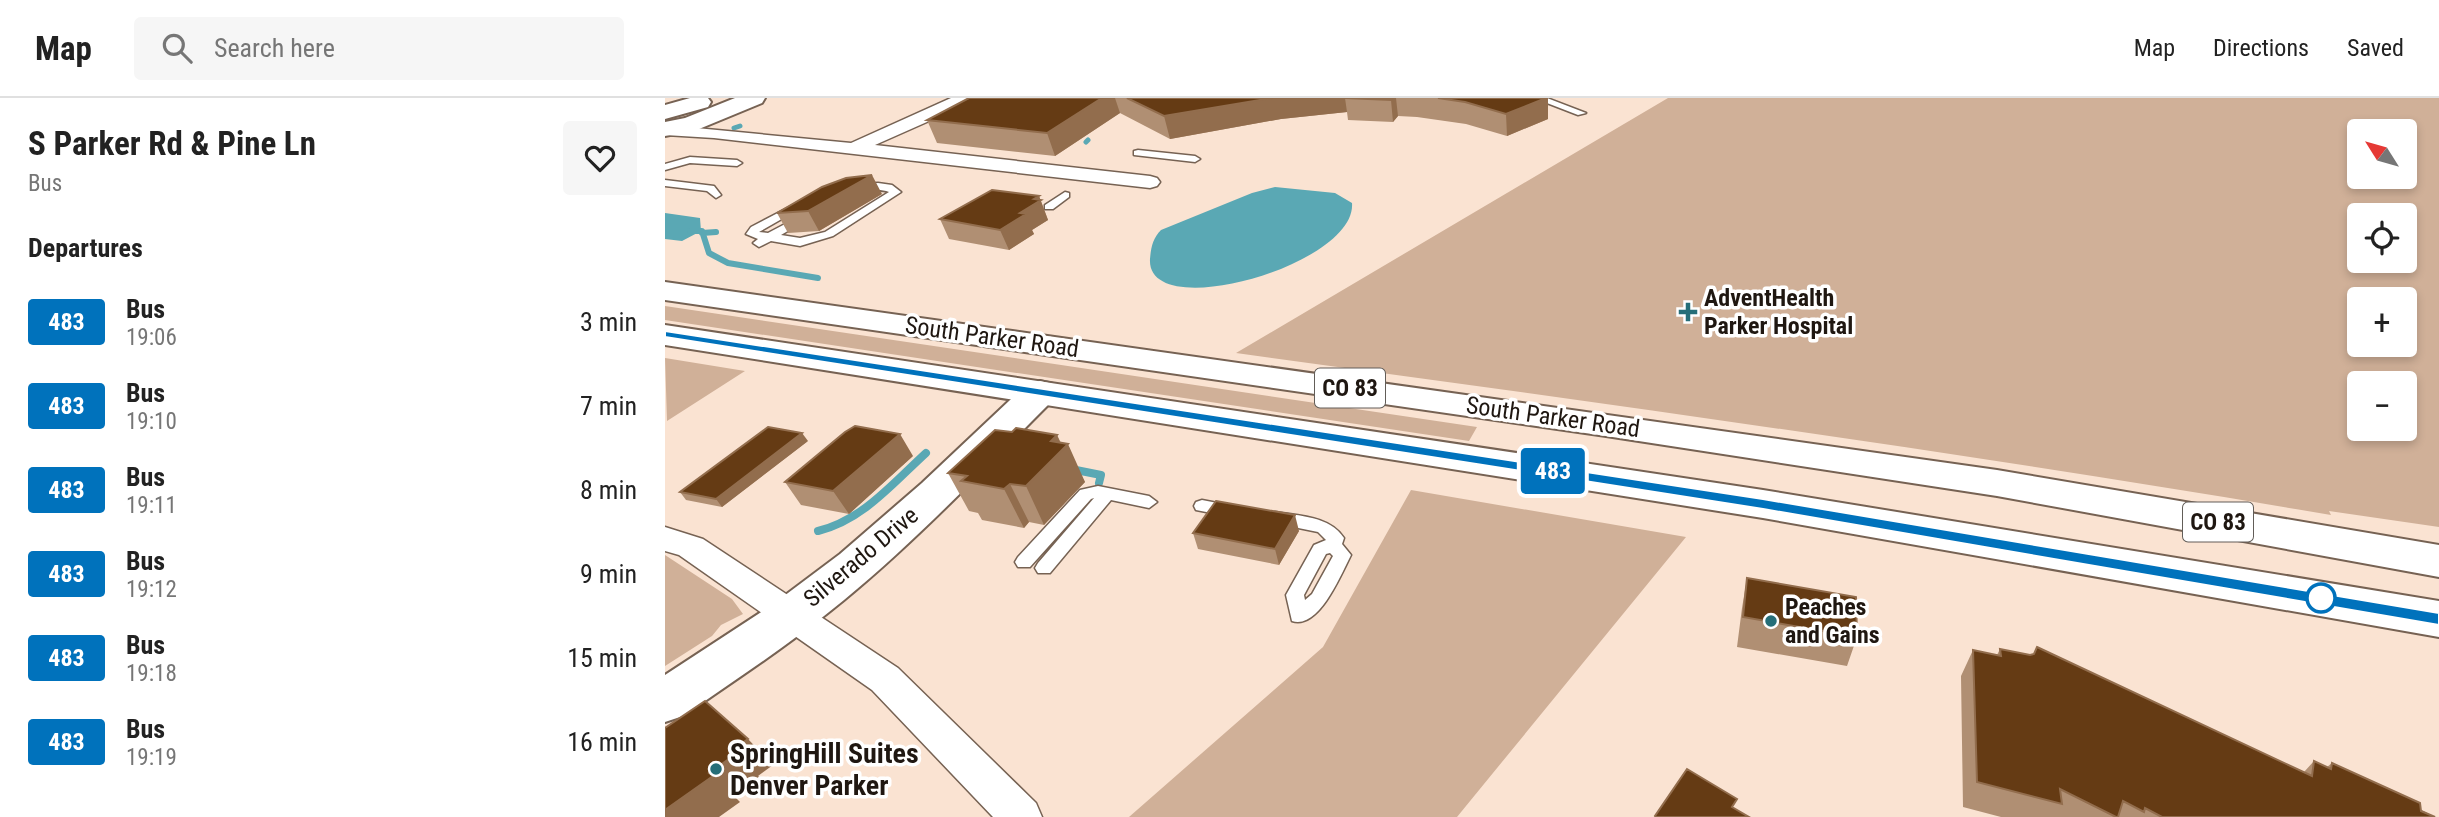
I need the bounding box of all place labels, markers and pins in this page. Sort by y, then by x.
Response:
place label: AdventHealth Parker Hospital [1704,284,1853,340]
marker: AdventHealth Parker Hospital [1678,302,1698,322]
unlabelled marker [2306,583,2336,613]
place label: Peaches and Gains [1785,593,1880,649]
marker: Peaches and Gains [1763,613,1779,629]
place label: SpringHill Suites Denver Parker [730,737,919,802]
marker: SpringHill Suites Denver Parker [708,761,724,777]

